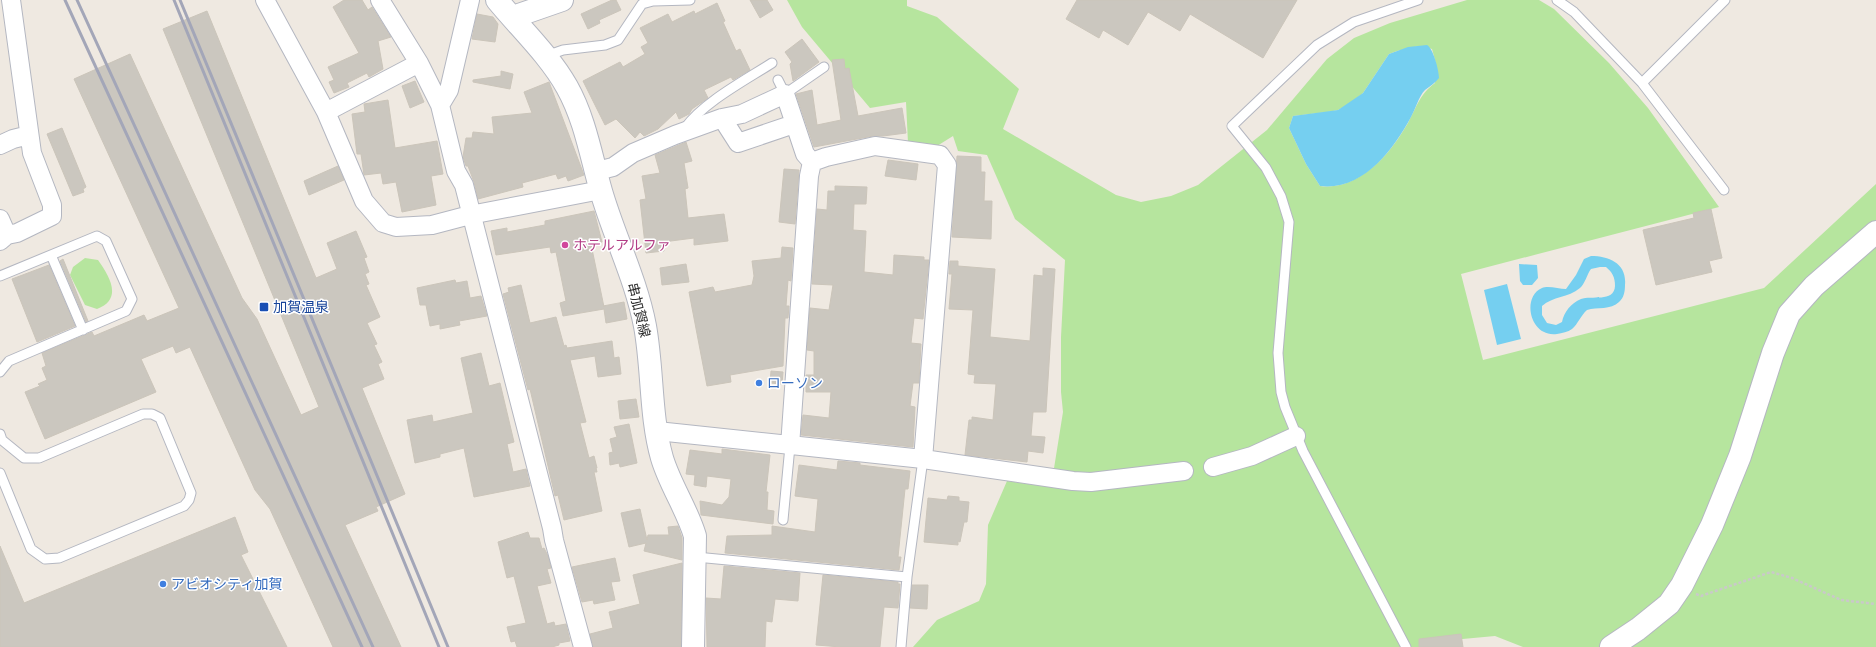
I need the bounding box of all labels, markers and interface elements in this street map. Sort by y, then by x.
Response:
place label: ホテルアルファ [573,237,671,253]
marker: ホテルアルファ [560,240,570,250]
street label: 串加賀線 [624,281,654,339]
place label: 加賀温泉 [273,299,329,315]
marker: 加賀温泉 [258,301,270,313]
place label: ローソン [767,375,823,391]
marker: ローソン [754,378,764,388]
place label: アビオシティ加賀 [171,576,282,592]
marker: アビオシティ加賀 [158,579,168,589]

